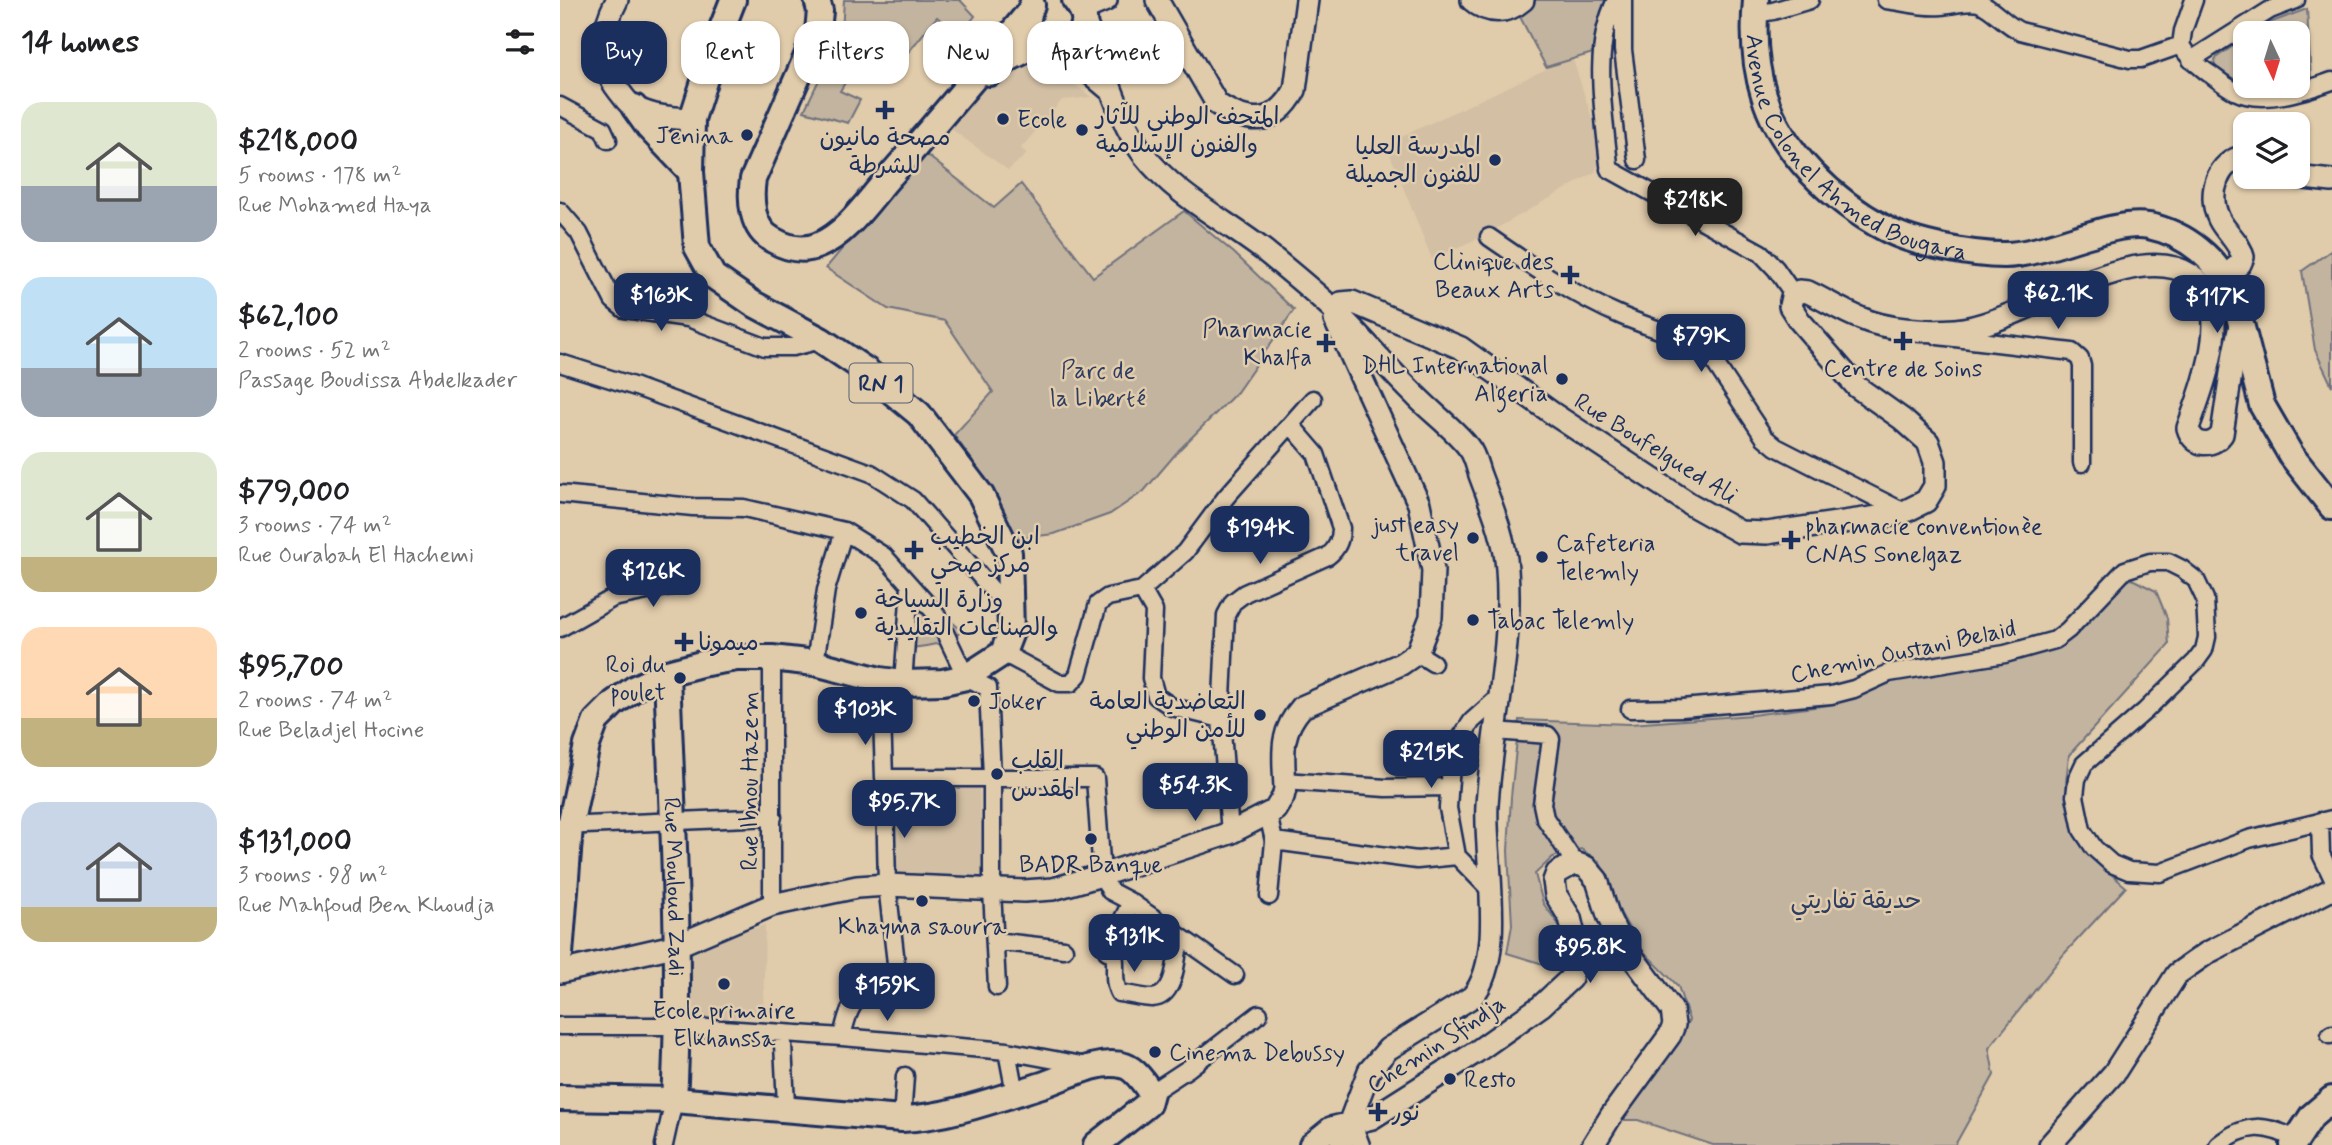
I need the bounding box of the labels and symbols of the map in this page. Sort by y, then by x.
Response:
north arrow [2233,21,2310,98]
street label: Avenue Colonel Ahmed Bougara [1737,33,1969,269]
marker: مصحة مانيون للشرطة [875,100,895,120]
place label: المتحف الوطني للآثار والفنون الإسلامية [1094,101,1280,161]
place label: Ecole [1017,105,1067,136]
marker: Ecole [995,111,1011,127]
place label: Jenina [656,121,734,152]
marker: المتحف الوطني للآثار والفنون الإسلامية [1074,122,1090,138]
place label: مصحة مانيون للشرطة [819,123,951,182]
marker: Jenina [739,127,755,143]
place label: المدرسة العليا للفنون الجميلة [1346,132,1481,191]
marker: المدرسة العليا للفنون الجميلة [1487,152,1503,168]
pin: $218K [1646,178,1744,238]
place label: Clinique des Beaux Arts [1433,247,1554,306]
marker: Clinique des Beaux Arts [1560,265,1580,285]
pin: $62.1K [2001,272,2115,331]
pin: $163K [612,274,710,333]
pin: $117K [2168,276,2266,335]
pin: $79K [1660,314,1742,374]
place label: Pharmacie Khalfa [1202,315,1312,374]
marker: Centre de soins [1893,331,1913,351]
marker: Pharmacie Khalfa [1318,335,1334,351]
place label: DHL International Algeria [1361,351,1548,413]
place label: Centre de soins [1824,354,1983,385]
park label: Parc de la Liberté [1050,356,1146,415]
road number: RN 1 [850,364,912,402]
marker: DHL International Algeria [1554,371,1570,387]
street label: Rue Boufelgued Ali [1568,387,1743,512]
pin: $194K [1211,506,1309,566]
place label: just easy travel [1370,510,1459,569]
place label: pharmacie conventionèe CNAS Sonelgaz [1805,512,2043,571]
place label: ابن الخطيب مركز صحي [930,522,1040,585]
place label: Cafeteria Telemly [1556,529,1655,588]
marker: just easy travel [1465,530,1481,546]
marker: pharmacie conventionèe CNAS Sonelgaz [1783,532,1799,548]
marker: ابن الخطيب مركز صحي [904,540,924,560]
marker: Cafeteria Telemly [1534,549,1550,565]
pin: $126K [604,550,702,609]
place label: وزارة السياحة والصناعات التقليدية [875,585,1059,644]
marker: وزارة السياحة والصناعات التقليدية [853,605,869,621]
place label: Tabac Telemly [1487,606,1634,637]
marker: Tabac Telemly [1465,612,1481,628]
street label: Chemin Oustani Belaid [1788,613,2019,692]
place label: ميمونا [698,628,759,659]
marker: ميمونا [676,634,692,650]
place label: Roi du poulet [605,650,666,709]
marker: Roi du poulet [672,670,688,686]
place label: Joker [988,687,1047,718]
place label: التعاضدية العامة للأمن الوطني [1089,687,1246,750]
pin: $103K [816,688,914,747]
street label: Rue Ibnou Hazem [735,691,766,871]
marker: Joker [966,693,982,709]
marker: التعاضدية العامة للأمن الوطني [1252,707,1268,723]
pin: $215K [1382,730,1480,790]
place label: القلب المقدس [1011,746,1080,805]
pin: $54.3K [1138,764,1252,823]
marker: القلب المقدس [989,766,1005,782]
pin: $95.7K [847,780,961,840]
street label: Rue Mouloud Zadi [655,797,691,977]
marker: BADR Banque [1083,831,1099,847]
place label: BADR Banque [1019,850,1163,881]
park label: حديقة تفاريتي [1791,886,1921,921]
marker: Khayma saourra [914,893,930,909]
place label: Khayma saourra [838,912,1007,943]
pin: $131K [1085,914,1183,974]
pin: $95.8K [1533,926,1647,985]
pin: $159K [838,964,936,1023]
marker: Ecole primaire Elkhanssa [716,976,732,992]
street label: Chemin Sfindja [1362,989,1512,1102]
place label: Ecole primaire Elkhanssa [652,996,796,1055]
place label: Cinema Debussy [1169,1038,1345,1069]
marker: Cinema Debussy [1147,1044,1163,1060]
place label: Resto [1464,1065,1516,1096]
marker: Resto [1442,1071,1458,1087]
place label: نور [1391,1098,1420,1129]
marker: نور [1370,1104,1386,1120]

